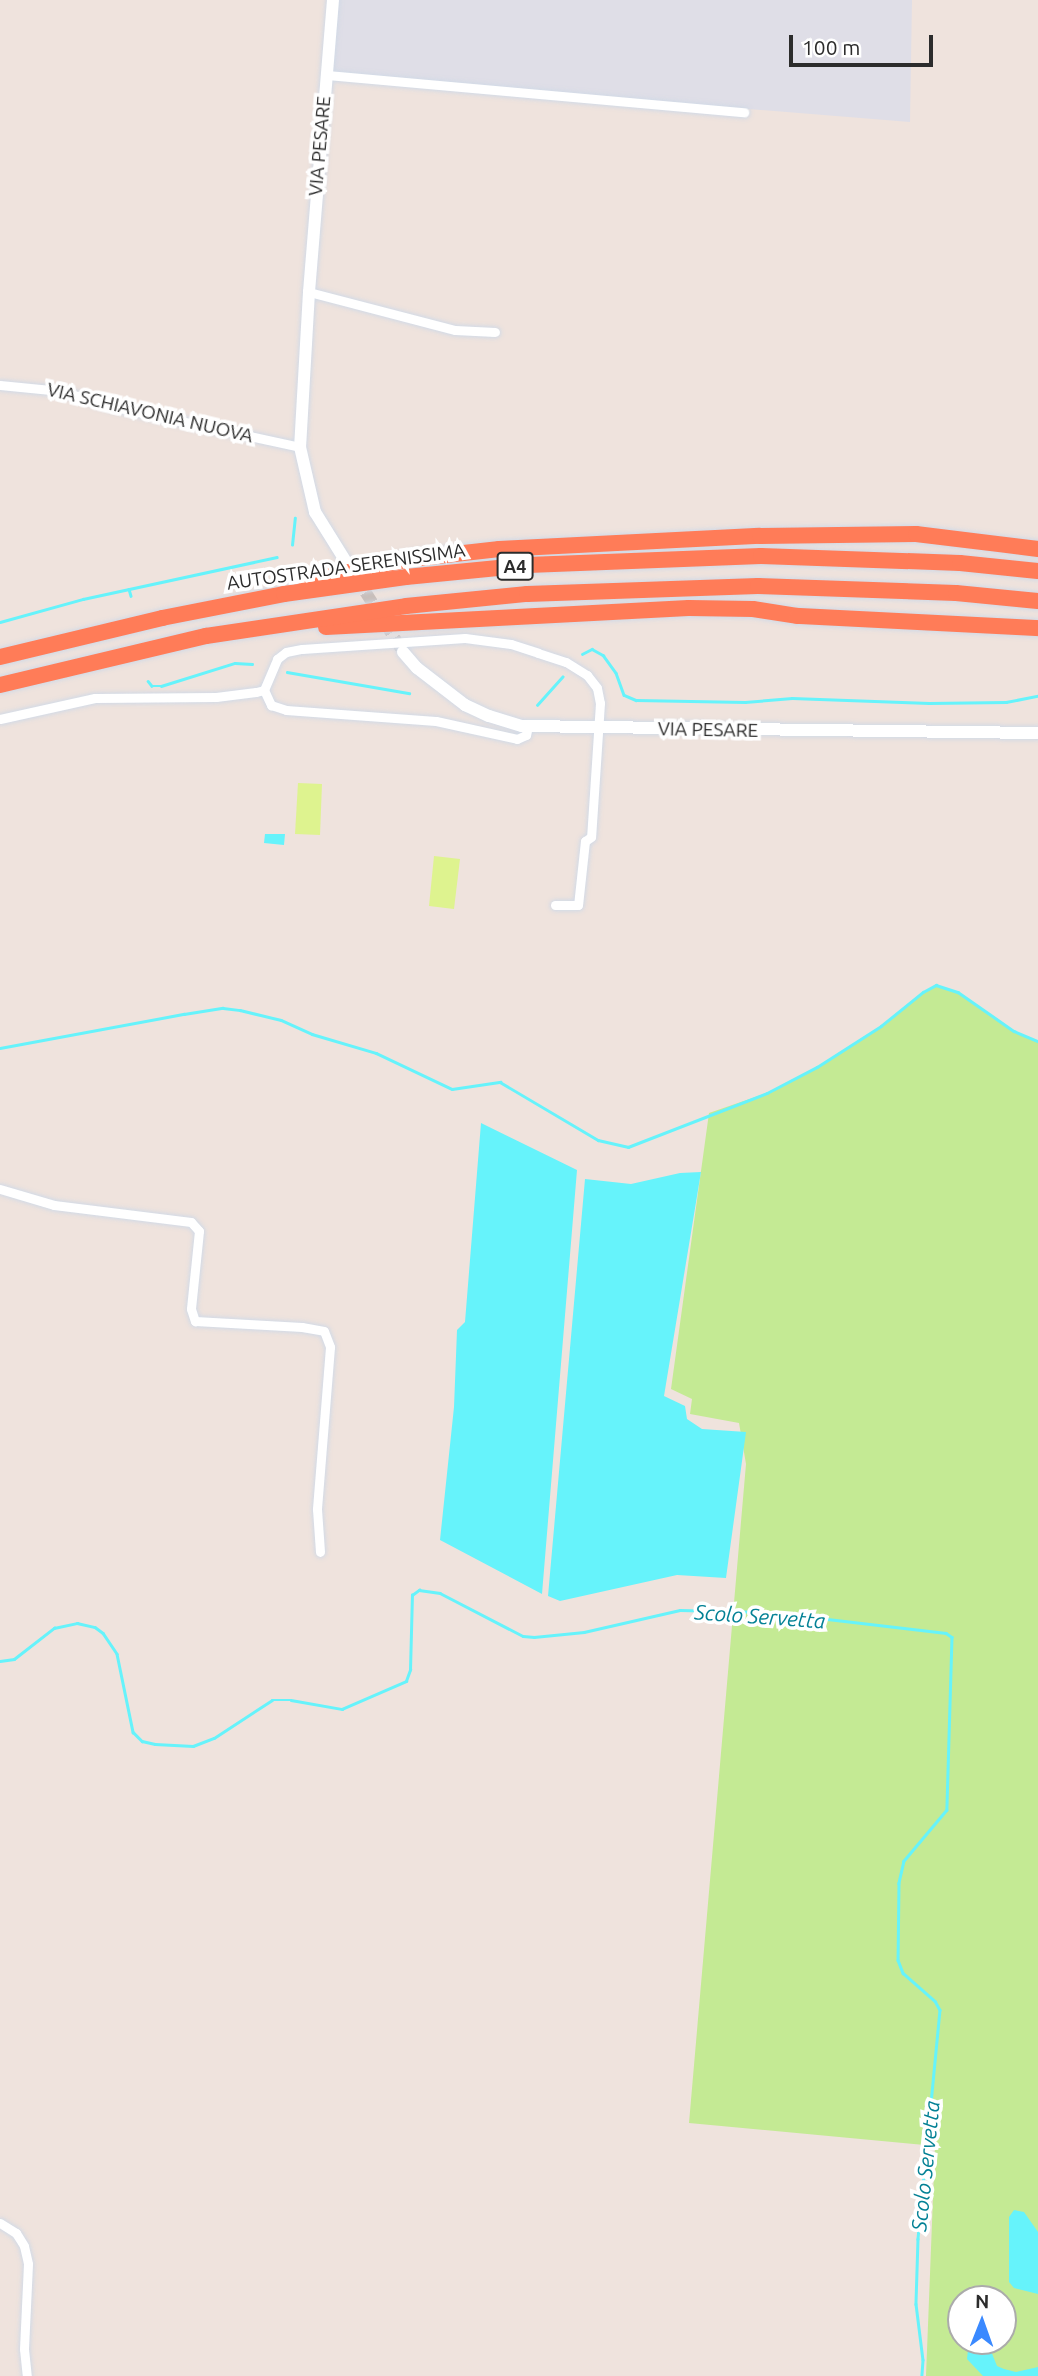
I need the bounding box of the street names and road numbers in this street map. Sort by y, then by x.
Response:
street label: VIA PESARE [304,95,336,197]
street label: VIA SCHIAVONIA NUOVA [45,378,255,448]
street label: AUTOSTRADA SERENISSIMA [225,539,467,595]
road number: A4 [496,552,534,580]
street label: VIA PESARE [658,718,758,742]

